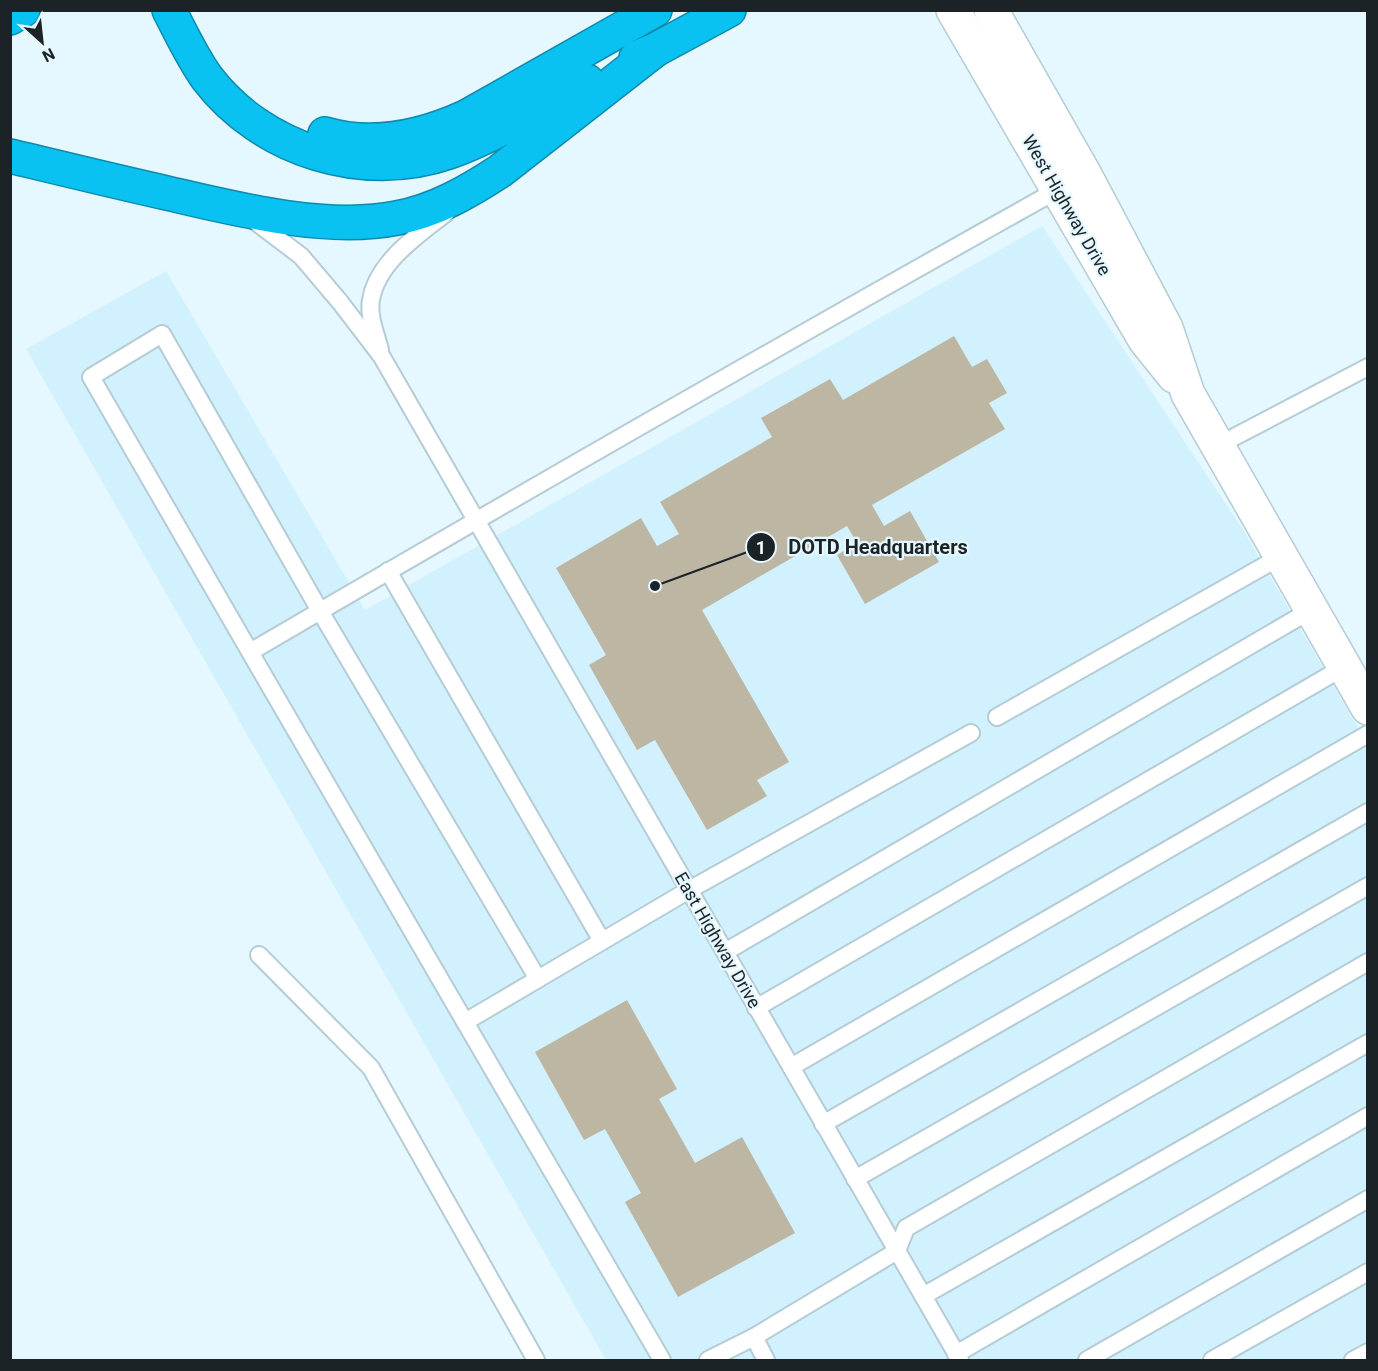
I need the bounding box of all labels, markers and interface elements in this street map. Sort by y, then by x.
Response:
north arrow [12,12,72,72]
text: N [39,44,58,66]
street label: West Highway Drive [1018,131,1116,279]
callout: DOTD Headquarters [746,528,980,566]
text: DOTD Headquarters [788,535,968,559]
text: 1 [756,537,766,558]
street label: East Highway Drive [671,868,765,1012]

